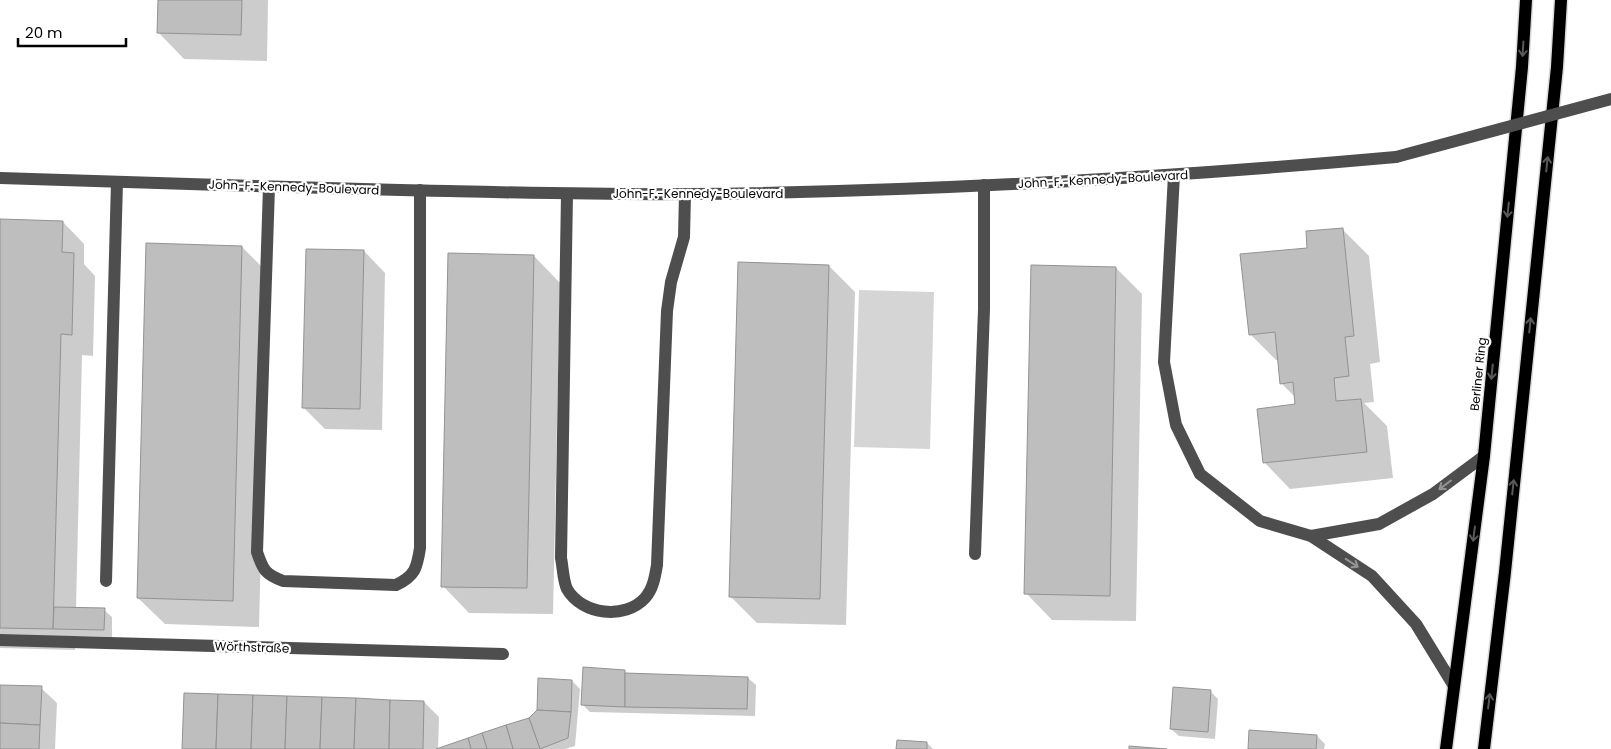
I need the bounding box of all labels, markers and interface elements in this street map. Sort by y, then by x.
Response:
scale bar [18,15,125,47]
text: 20 m [25,22,63,43]
one-way arrow [1518,40,1527,56]
one-way arrow [1542,156,1552,172]
street label: John-F.-Kennedy-Boulevard [1017,166,1189,192]
street label: John-F.-Kennedy-Boulevard [208,176,380,198]
street label: John-F.-Kennedy-Boulevard [613,185,783,202]
one-way arrow [1503,202,1513,218]
one-way arrow [1525,318,1535,334]
street label: Berliner Ring [1466,336,1490,412]
one-way arrow [1487,364,1497,380]
one-way arrow [1508,479,1518,495]
one-way arrow [1438,480,1452,490]
one-way arrow [1469,525,1479,541]
one-way arrow [1345,558,1359,568]
street label: Wörthstraße [214,637,290,657]
one-way arrow [1484,693,1494,709]

